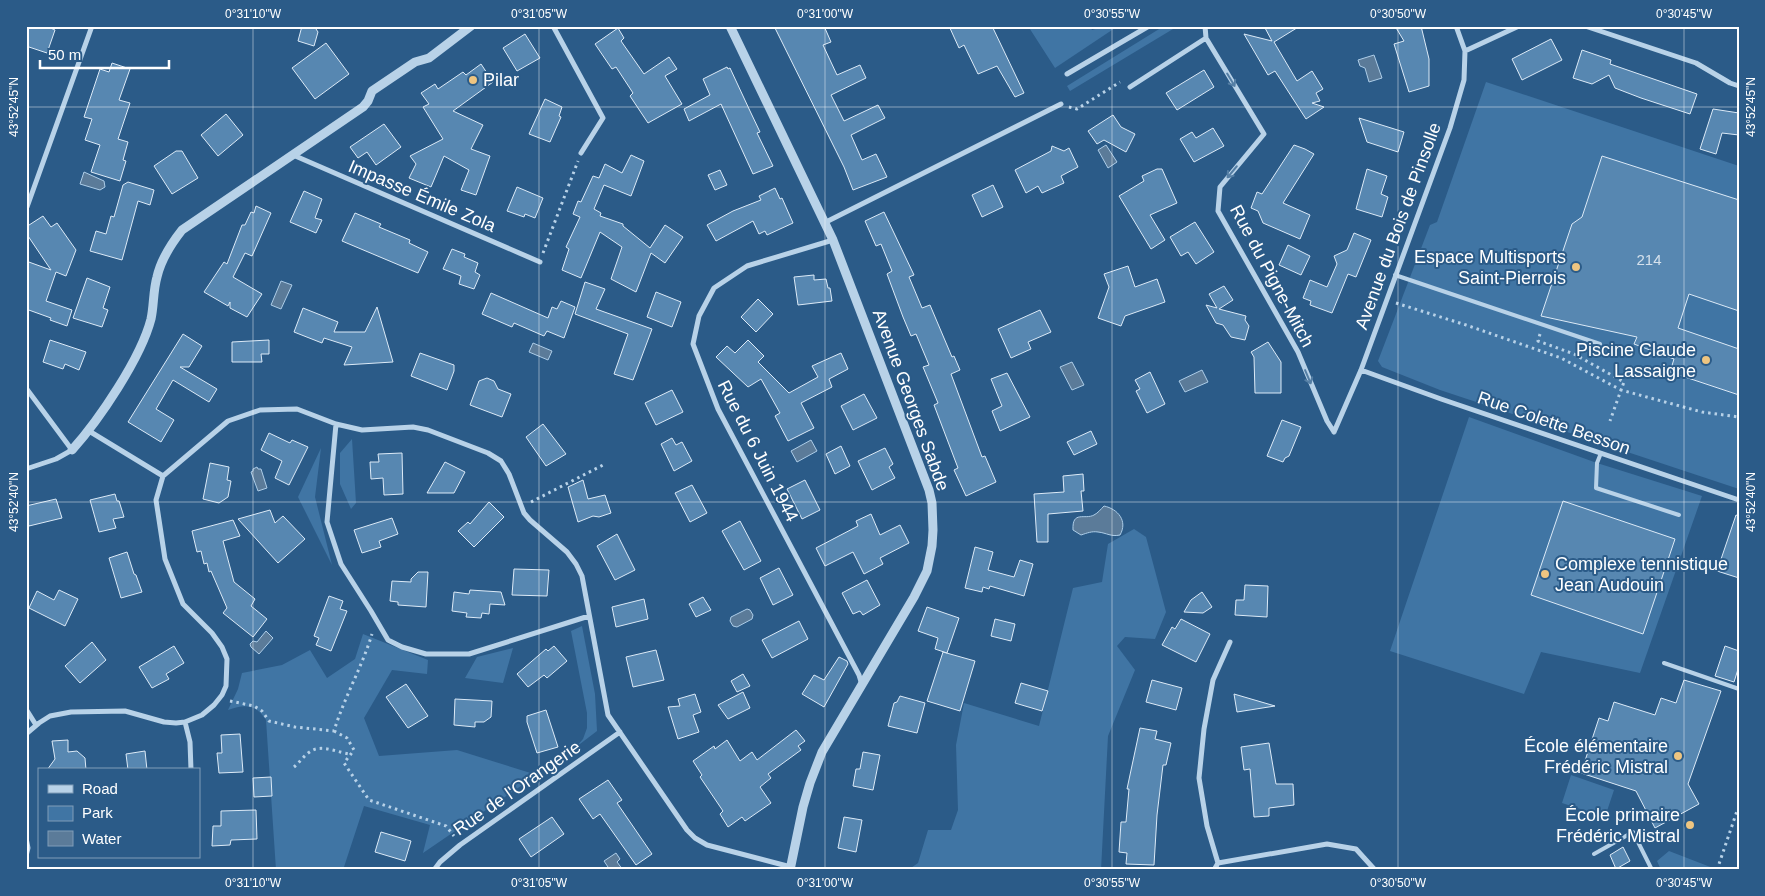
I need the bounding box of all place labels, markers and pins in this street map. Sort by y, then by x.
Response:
place label: Pilar [483,70,519,90]
marker: Pilar [467,74,479,86]
place label: Espace Multisports Saint-Pierrois [1414,247,1566,288]
marker: Espace Multisports Saint-Pierrois [1570,261,1582,273]
place label: Piscine Claude Lassaigne [1576,340,1696,381]
marker: Piscine Claude Lassaigne [1700,354,1712,366]
place label: Complexe tennistique Jean Audouin [1555,554,1728,595]
marker: Complexe tennistique Jean Audouin [1539,568,1551,580]
place label: École élémentaire Frédéric Mistral [1524,736,1668,777]
marker: École élémentaire Frédéric Mistral [1672,750,1684,762]
place label: École primaire Frédéric Mistral [1556,805,1680,846]
marker: École primaire Frédéric Mistral [1684,819,1696,831]

